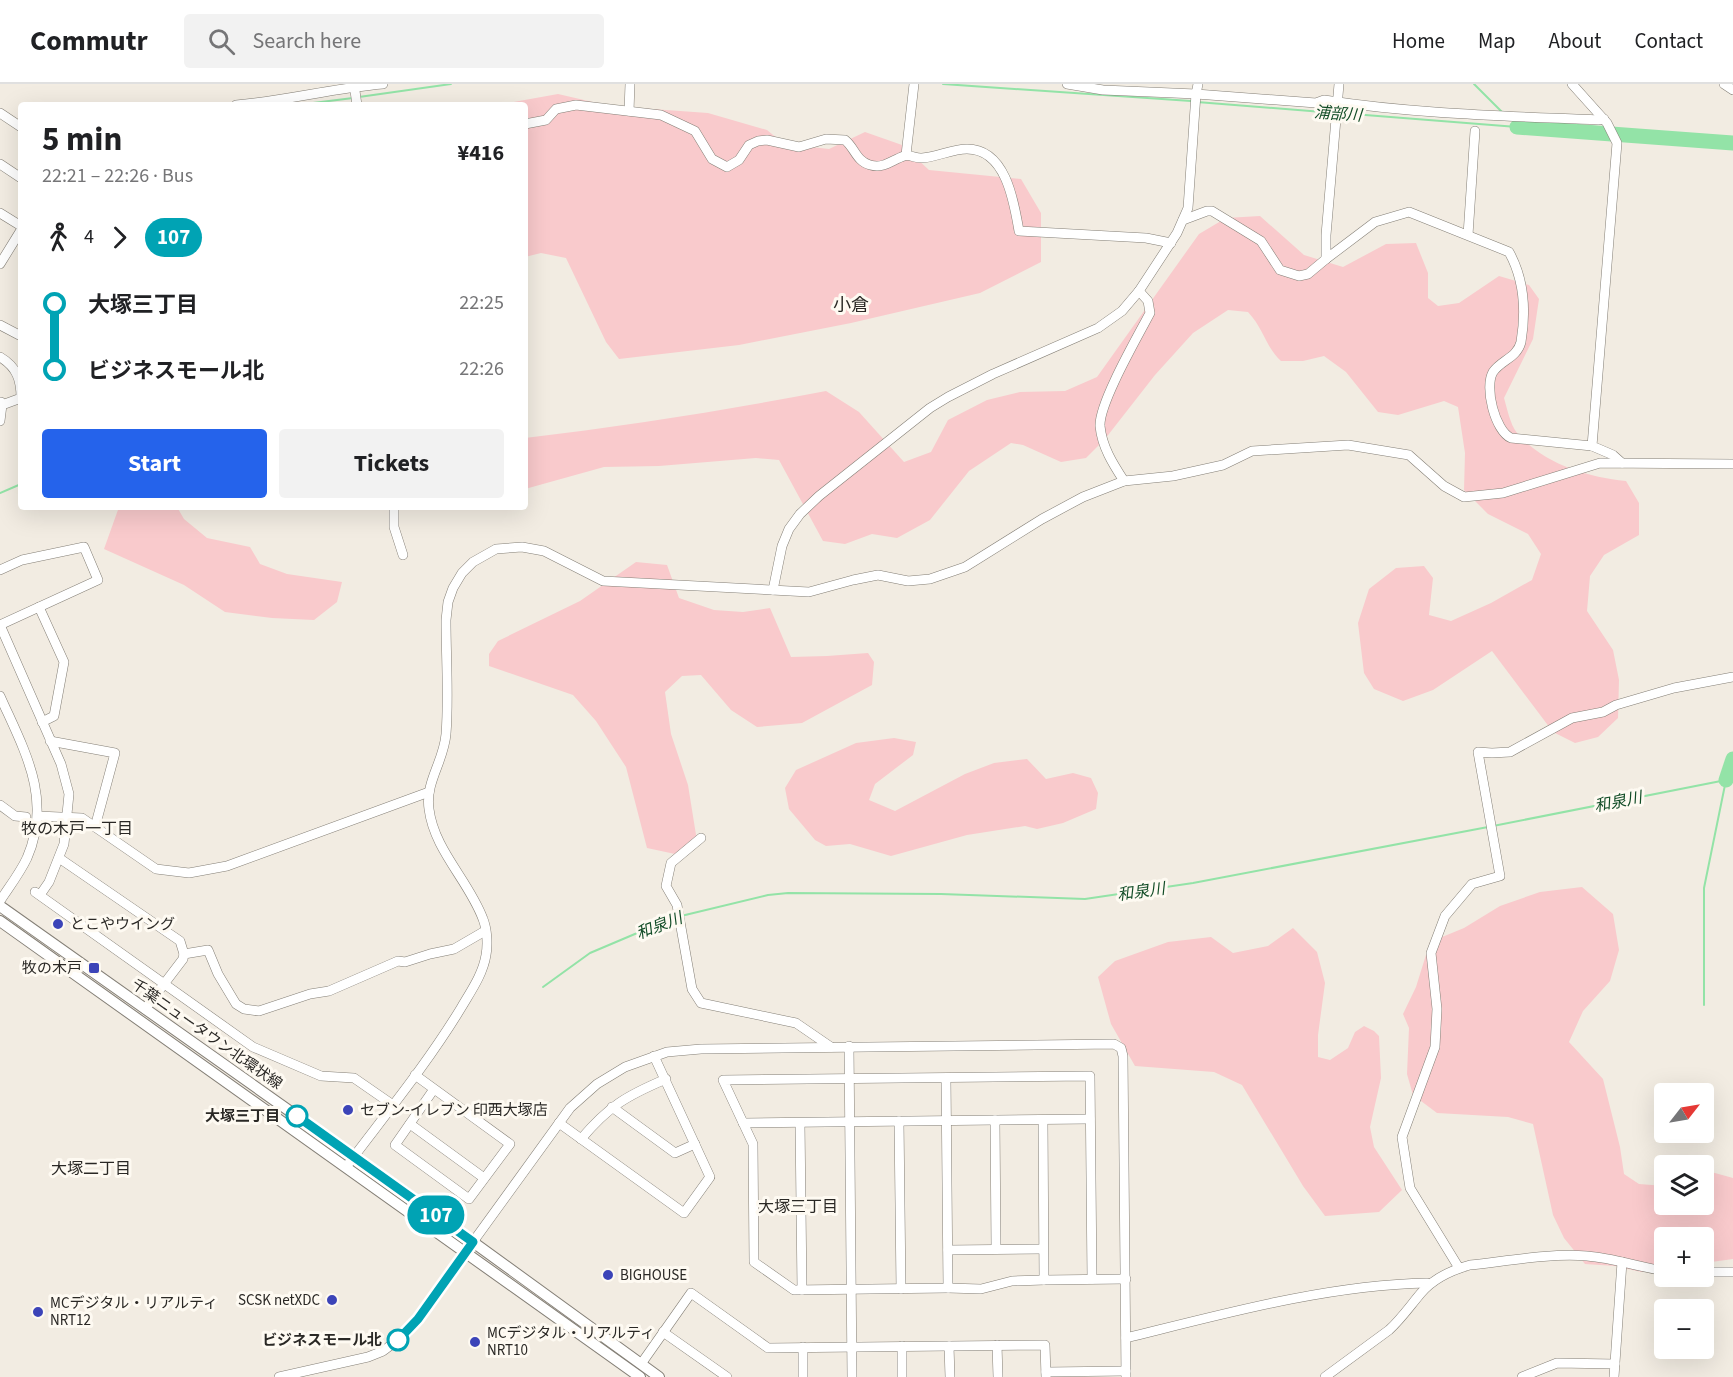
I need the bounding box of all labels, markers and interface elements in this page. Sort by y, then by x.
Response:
search box [184,14,604,68]
text: Commutr [30,21,148,61]
icon: search [205,25,238,58]
text: Search here [253,25,361,57]
text: Home [1392,26,1445,56]
text: Map [1478,26,1516,56]
text: About [1549,26,1601,56]
text: Contact [1634,26,1703,56]
water label: 浦部川 [1313,101,1365,127]
text: 5 min [42,116,122,163]
text: ¥416 [458,137,504,169]
text: 22:21 – 22:26 · Bus [42,162,193,190]
icon: walk [42,221,75,254]
icon: forward [103,221,136,254]
text: 107 [157,222,190,252]
text: 4 [84,223,94,251]
text: 大塚三丁目 [88,289,198,321]
text: 22:25 [459,289,504,317]
district label: 小倉 [833,293,869,318]
text: ビジネスモール北 [88,355,264,387]
text: 22:26 [459,355,504,383]
button: Start [42,429,267,498]
button: Tickets [279,429,504,498]
water label: 和泉川 [1593,786,1646,817]
district label: 牧の木戸一丁目 [21,818,133,840]
water label: 和泉川 [1116,877,1168,906]
water label: 和泉川 [633,906,688,945]
place label: とこやウイング [70,914,175,935]
marker: とこやウイング [51,917,65,931]
place label: 牧の木戸 [22,958,82,979]
marker: 牧の木戸 [87,961,101,975]
street label: 千葉ニュータウン北環状線 [127,974,286,1095]
north arrow [1654,1083,1714,1143]
map controls [1654,1083,1714,1359]
place label: セブン-イレブン 印西大塚店 [360,1100,548,1121]
marker: セブン-イレブン 印西大塚店 [341,1103,355,1117]
marker: 大塚三丁目 [286,1105,308,1127]
place label: 大塚三丁目 [205,1106,280,1127]
button: layers [1654,1155,1714,1215]
district label: 大塚二丁目 [51,1158,131,1180]
line badge: 107 [402,1196,470,1234]
district label: 大塚三丁目 [758,1196,838,1218]
text: 107 [419,1200,453,1230]
button: + [1654,1227,1714,1287]
place label: BIGHOUSE [620,1265,687,1286]
marker: BIGHOUSE [601,1268,615,1282]
place label: SCSK netXDC [238,1290,320,1311]
place label: MCデジタル・リアルティ NRT12 [50,1293,218,1331]
marker: SCSK netXDC [325,1293,339,1307]
button: − [1654,1299,1714,1359]
marker: MCデジタル・リアルティ NRT12 [31,1305,45,1319]
place label: MCデジタル・リアルティ NRT10 [487,1323,655,1361]
marker: ビジネスモール北 [387,1329,409,1351]
place label: ビジネスモール北 [262,1330,382,1351]
marker: MCデジタル・リアルティ NRT10 [468,1335,482,1349]

